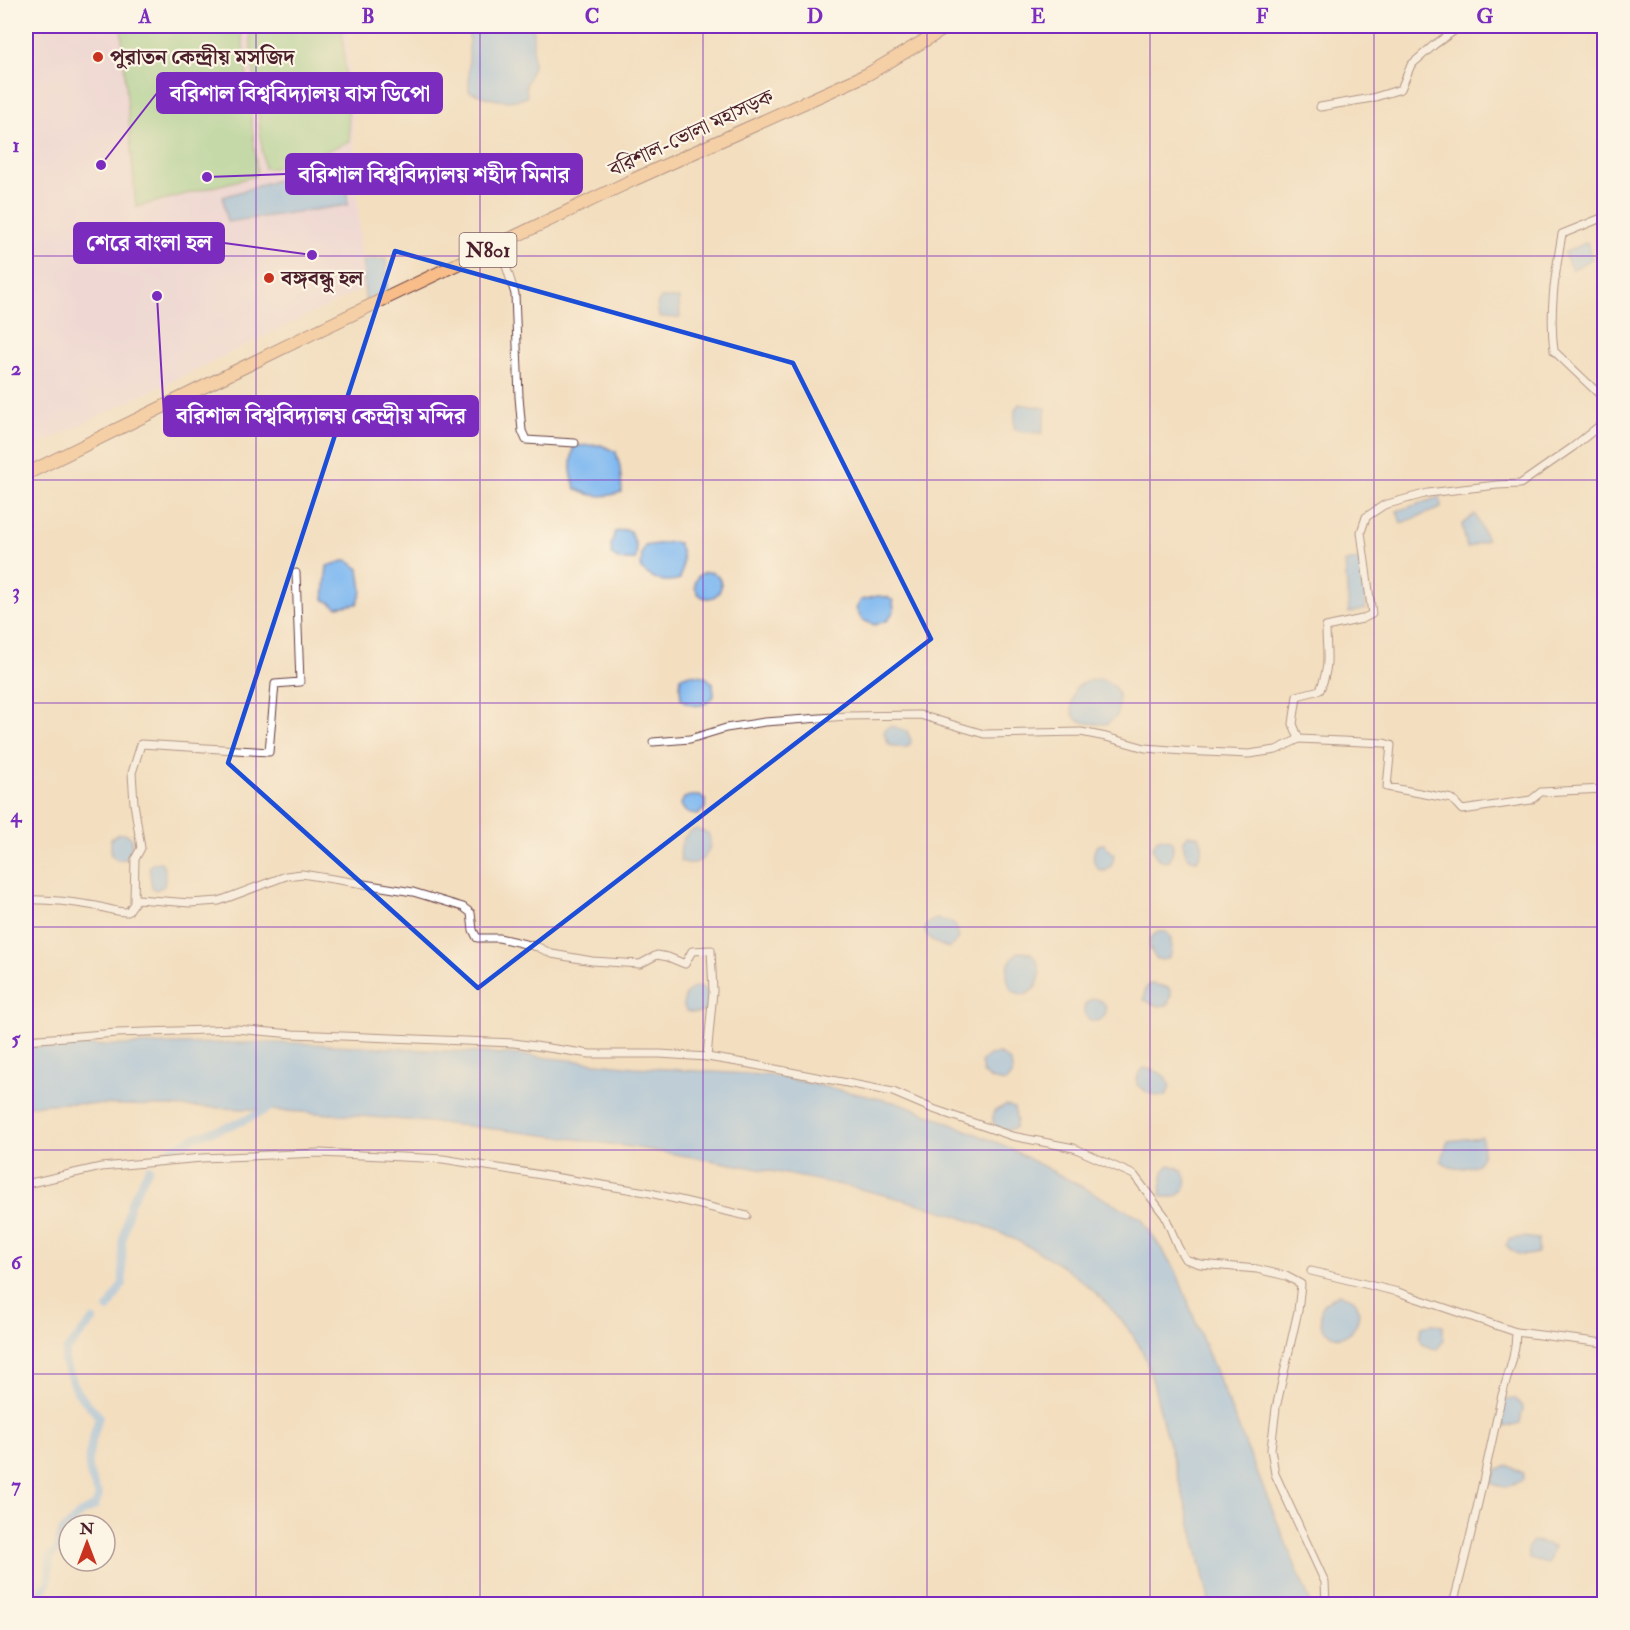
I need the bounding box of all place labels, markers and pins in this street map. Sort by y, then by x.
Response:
place label: পুরাতন কেন্দ্রীয় মসজিদ [110,44,296,71]
marker: পুরাতন কেন্দ্রীয় মসজিদ [91,50,105,64]
callout: বরিশাল বিশ্ববিদ্যালয় বাস ডিপো [157,73,442,113]
callout: বরিশাল বিশ্ববিদ্যালয় শহীদ মিনার [286,154,582,194]
callout: শেরে বাংলা হল [74,223,224,263]
place label: বঙ্গবন্ধু হল [280,265,365,294]
marker: বঙ্গবন্ধু হল [262,271,276,285]
callout: বরিশাল বিশ্ববিদ্যালয় কেন্দ্রীয় মন্দির [164,396,478,436]

